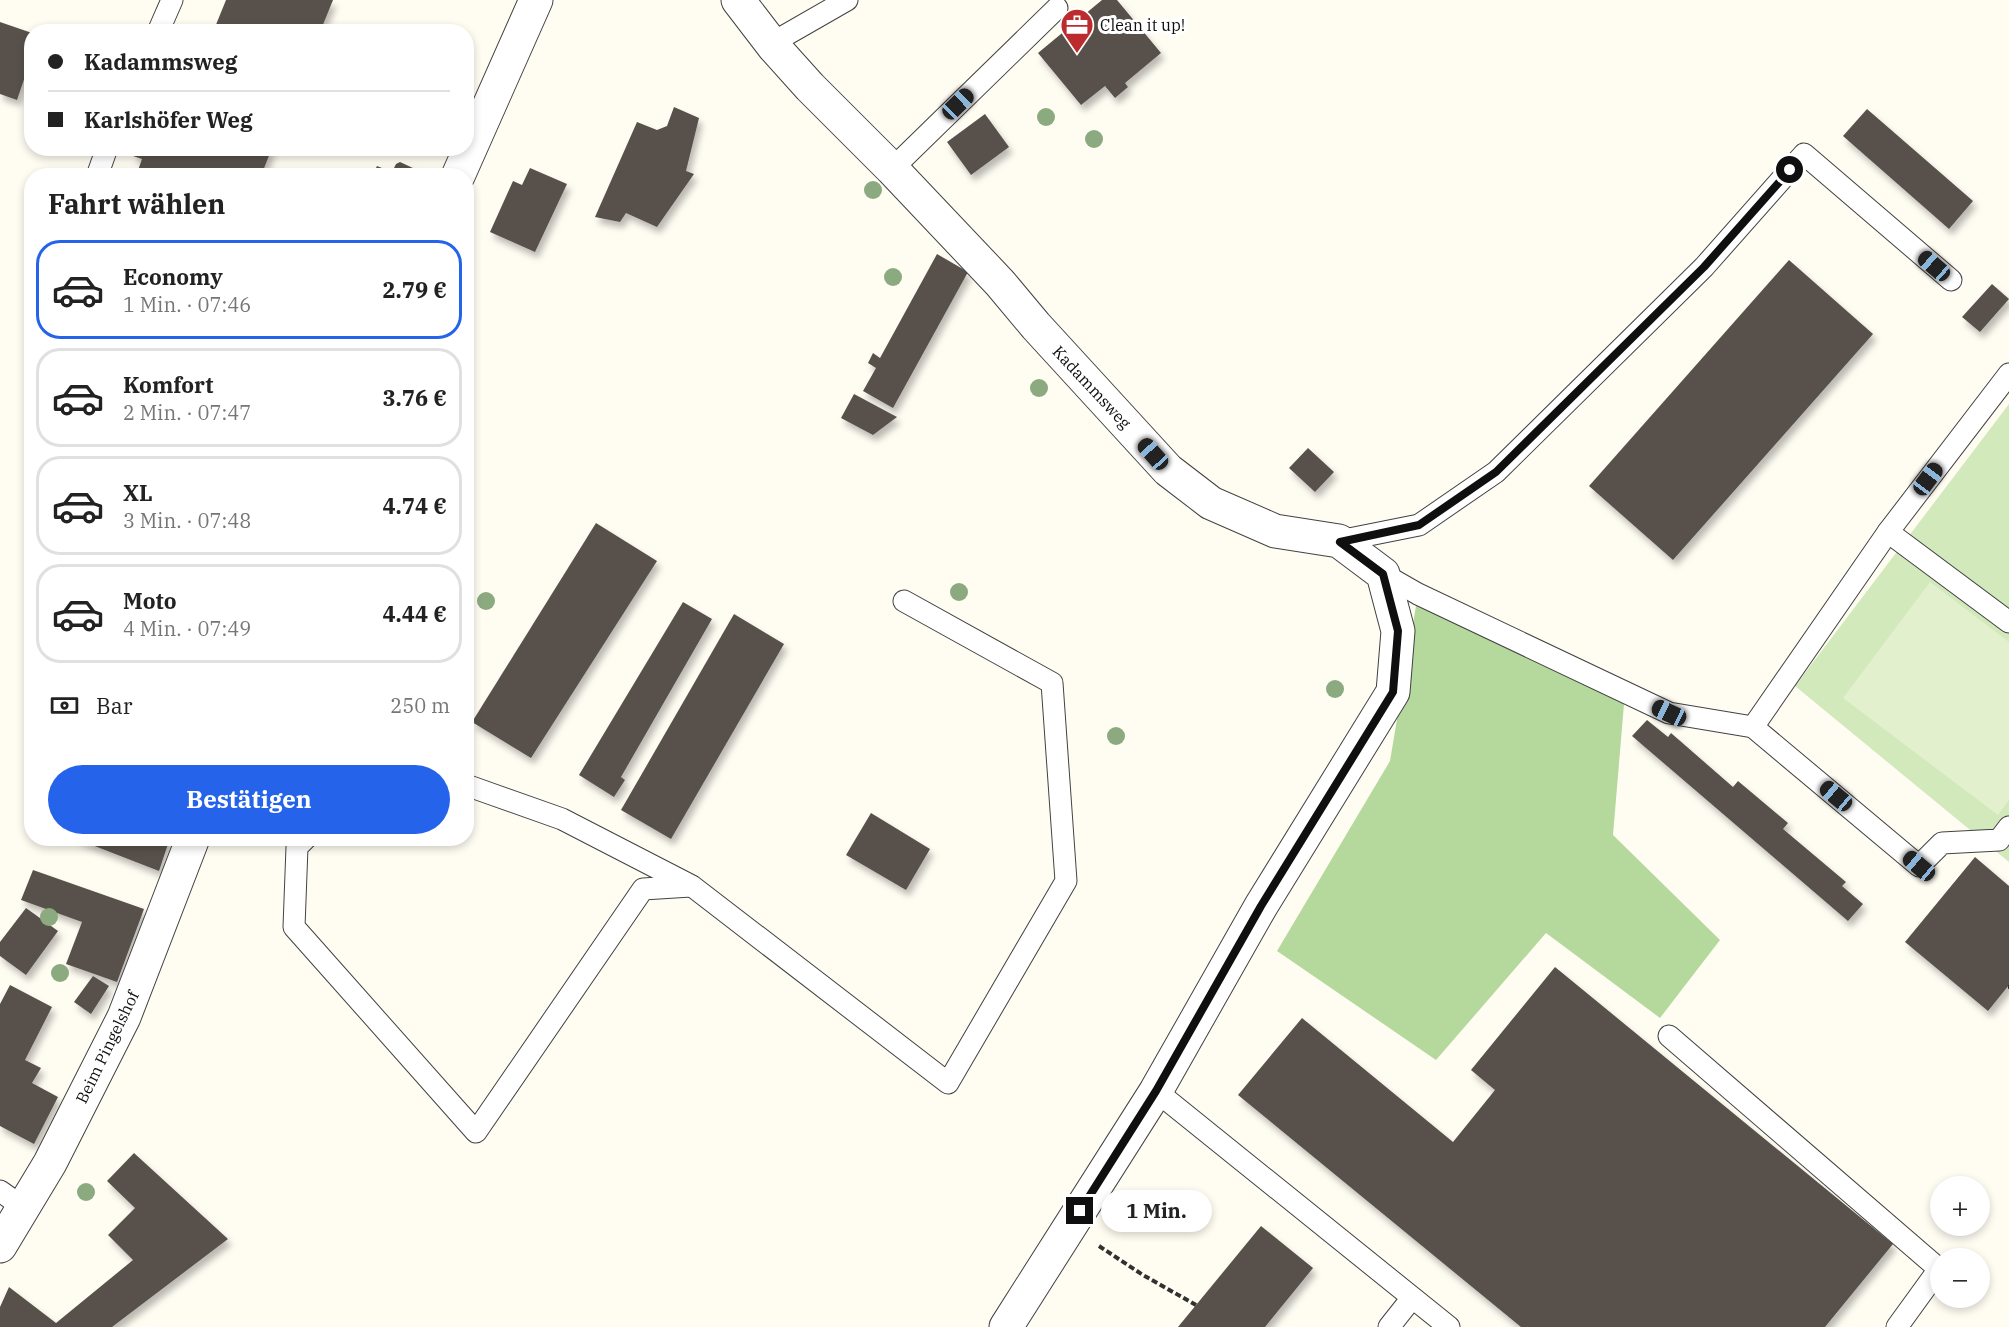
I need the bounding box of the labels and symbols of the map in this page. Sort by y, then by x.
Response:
office icon: Clean it up! [1059,7,1095,54]
place label: Clean it up! [1100,15,1185,35]
car [939,85,977,123]
route start [1776,156,1803,183]
car [1915,247,1953,285]
street label: Kadammsweg [1049,341,1136,433]
car [1134,435,1172,473]
car [1910,459,1946,499]
car [1649,697,1689,729]
car [1816,778,1856,814]
car [1899,848,1939,884]
street label: Beim Pingelshof [71,986,144,1107]
callout: 1 Min. [1101,1190,1212,1232]
route end [1066,1197,1093,1224]

